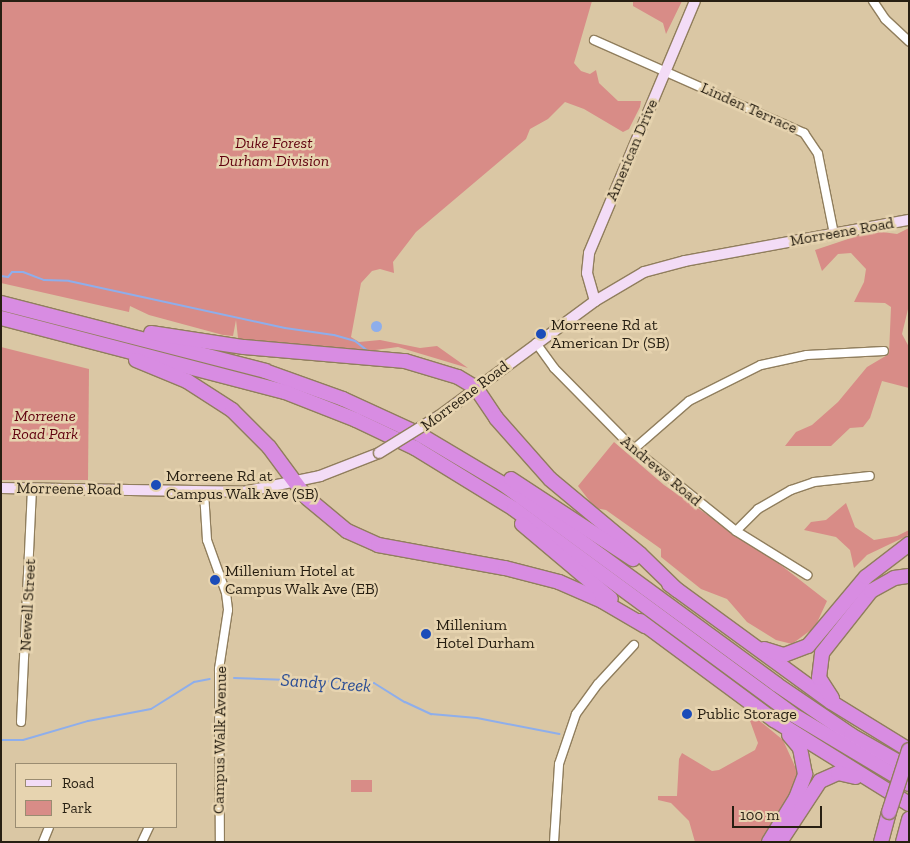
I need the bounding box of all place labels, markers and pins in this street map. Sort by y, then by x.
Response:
place label: Morreene Rd at American Dr (SB) [551,315,670,353]
marker: Morreene Rd at American Dr (SB) [535,328,547,340]
place label: Morreene Rd at Campus Walk Ave (SB) [166,466,319,504]
marker: Morreene Rd at Campus Walk Ave (SB) [150,479,162,491]
place label: Millenium Hotel at Campus Walk Ave (EB) [225,561,380,599]
marker: Millenium Hotel at Campus Walk Ave (EB) [209,574,221,586]
place label: Millenium Hotel Durham [436,615,535,653]
marker: Millenium Hotel Durham [420,628,432,640]
place label: Public Storage [697,704,797,724]
marker: Public Storage [681,708,693,720]

